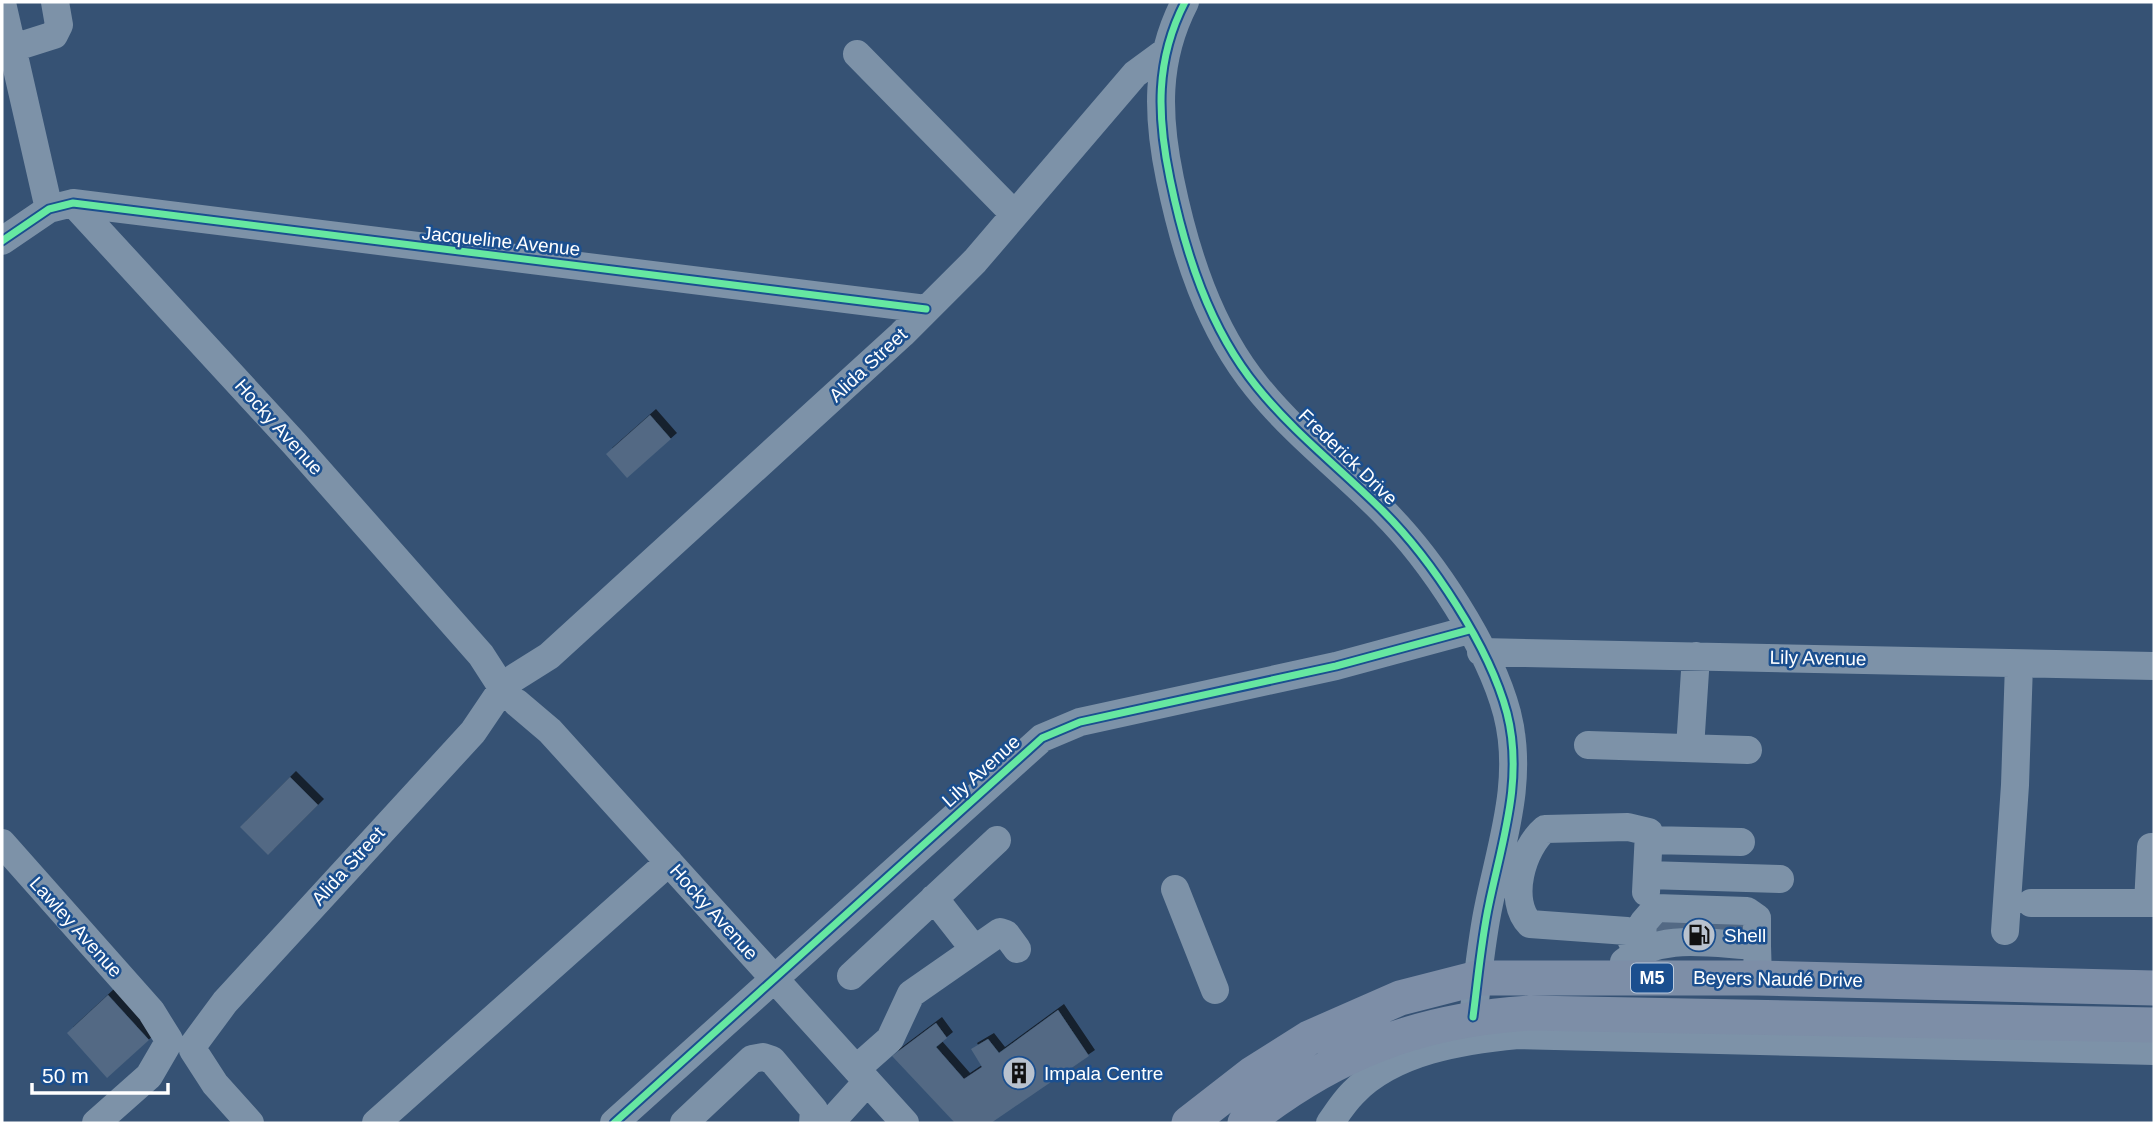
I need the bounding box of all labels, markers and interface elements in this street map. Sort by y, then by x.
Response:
street label: Jacqueline Avenue [421,222,581,260]
street label: Alida Street [825,323,912,406]
street label: Hocky Avenue [231,375,327,479]
street label: Frederick Drive [1294,405,1402,509]
street label: Lily Avenue [1769,647,1867,669]
street label: Lily Avenue [938,731,1024,811]
street label: Alida Street [307,822,389,910]
street label: Hocky Avenue [666,860,762,964]
street label: Lawley Avenue [26,873,126,981]
fuel station icon: Shell [1680,916,1718,954]
place label: Shell [1724,925,1766,946]
road number: M5 [1631,964,1673,993]
street label: Beyers Naudé Drive [1693,967,1863,991]
scale bar [32,1052,168,1096]
building icon: Impala Centre [1000,1054,1038,1092]
place label: Impala Centre [1044,1063,1163,1084]
text: 50 m [42,1064,89,1087]

